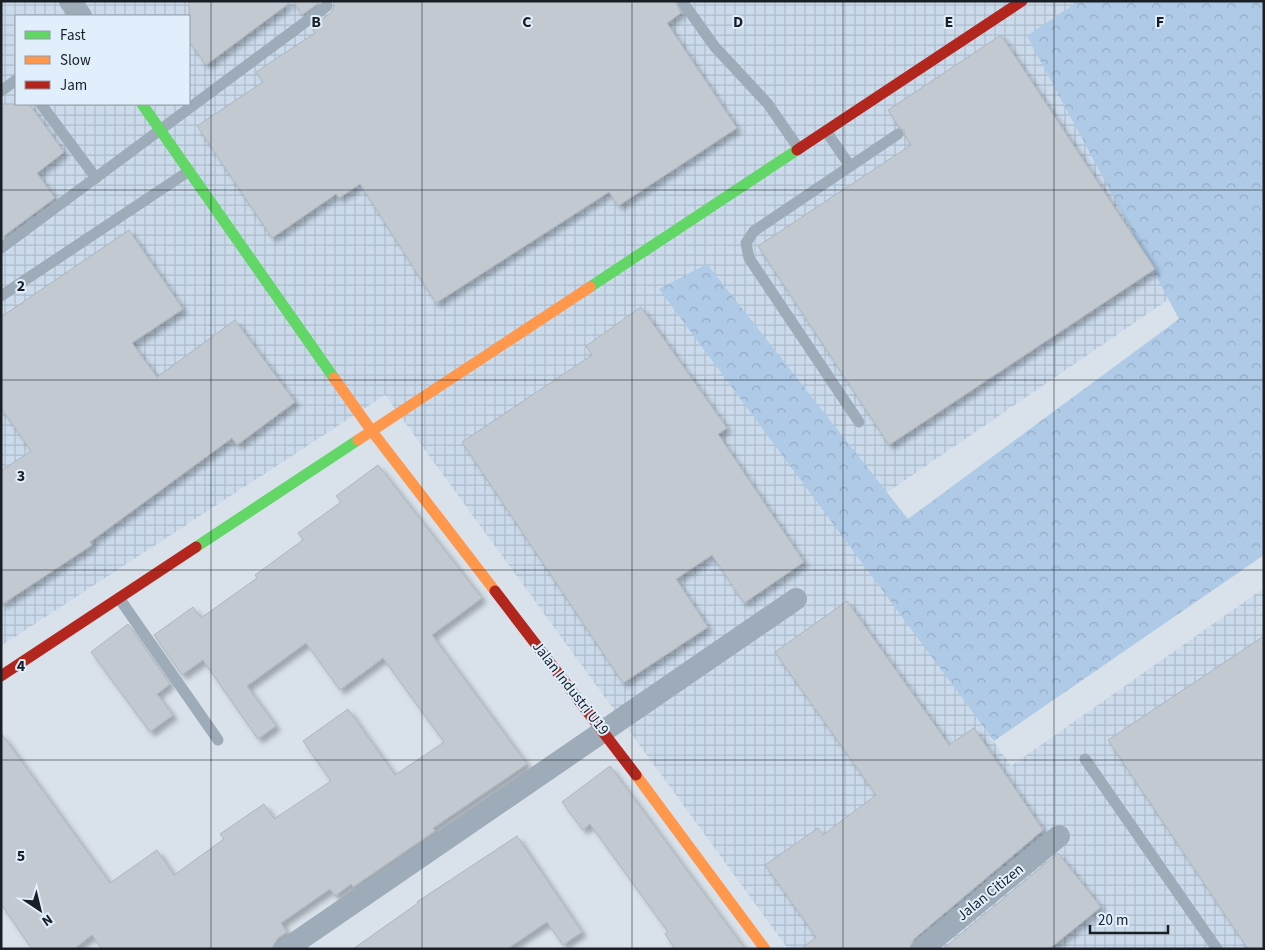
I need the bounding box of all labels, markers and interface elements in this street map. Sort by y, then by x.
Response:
text: B [311,11,321,33]
text: C [522,11,532,33]
text: D [733,11,743,33]
text: E [945,11,953,33]
text: F [1156,11,1164,33]
legend [15,15,190,105]
text: Fast [60,25,86,46]
text: Slow [60,50,91,71]
text: Jam [60,75,87,96]
text: 2 [17,275,25,297]
text: 3 [17,465,25,487]
street label: Jalan Industri U19 [527,637,614,739]
text: 4 [17,655,26,677]
text: 5 [17,845,25,867]
street label: Jalan Citizen [953,859,1028,926]
north arrow [15,885,65,935]
scale bar [1090,902,1168,934]
text: N [37,909,56,931]
text: 20 m [1098,910,1128,931]

